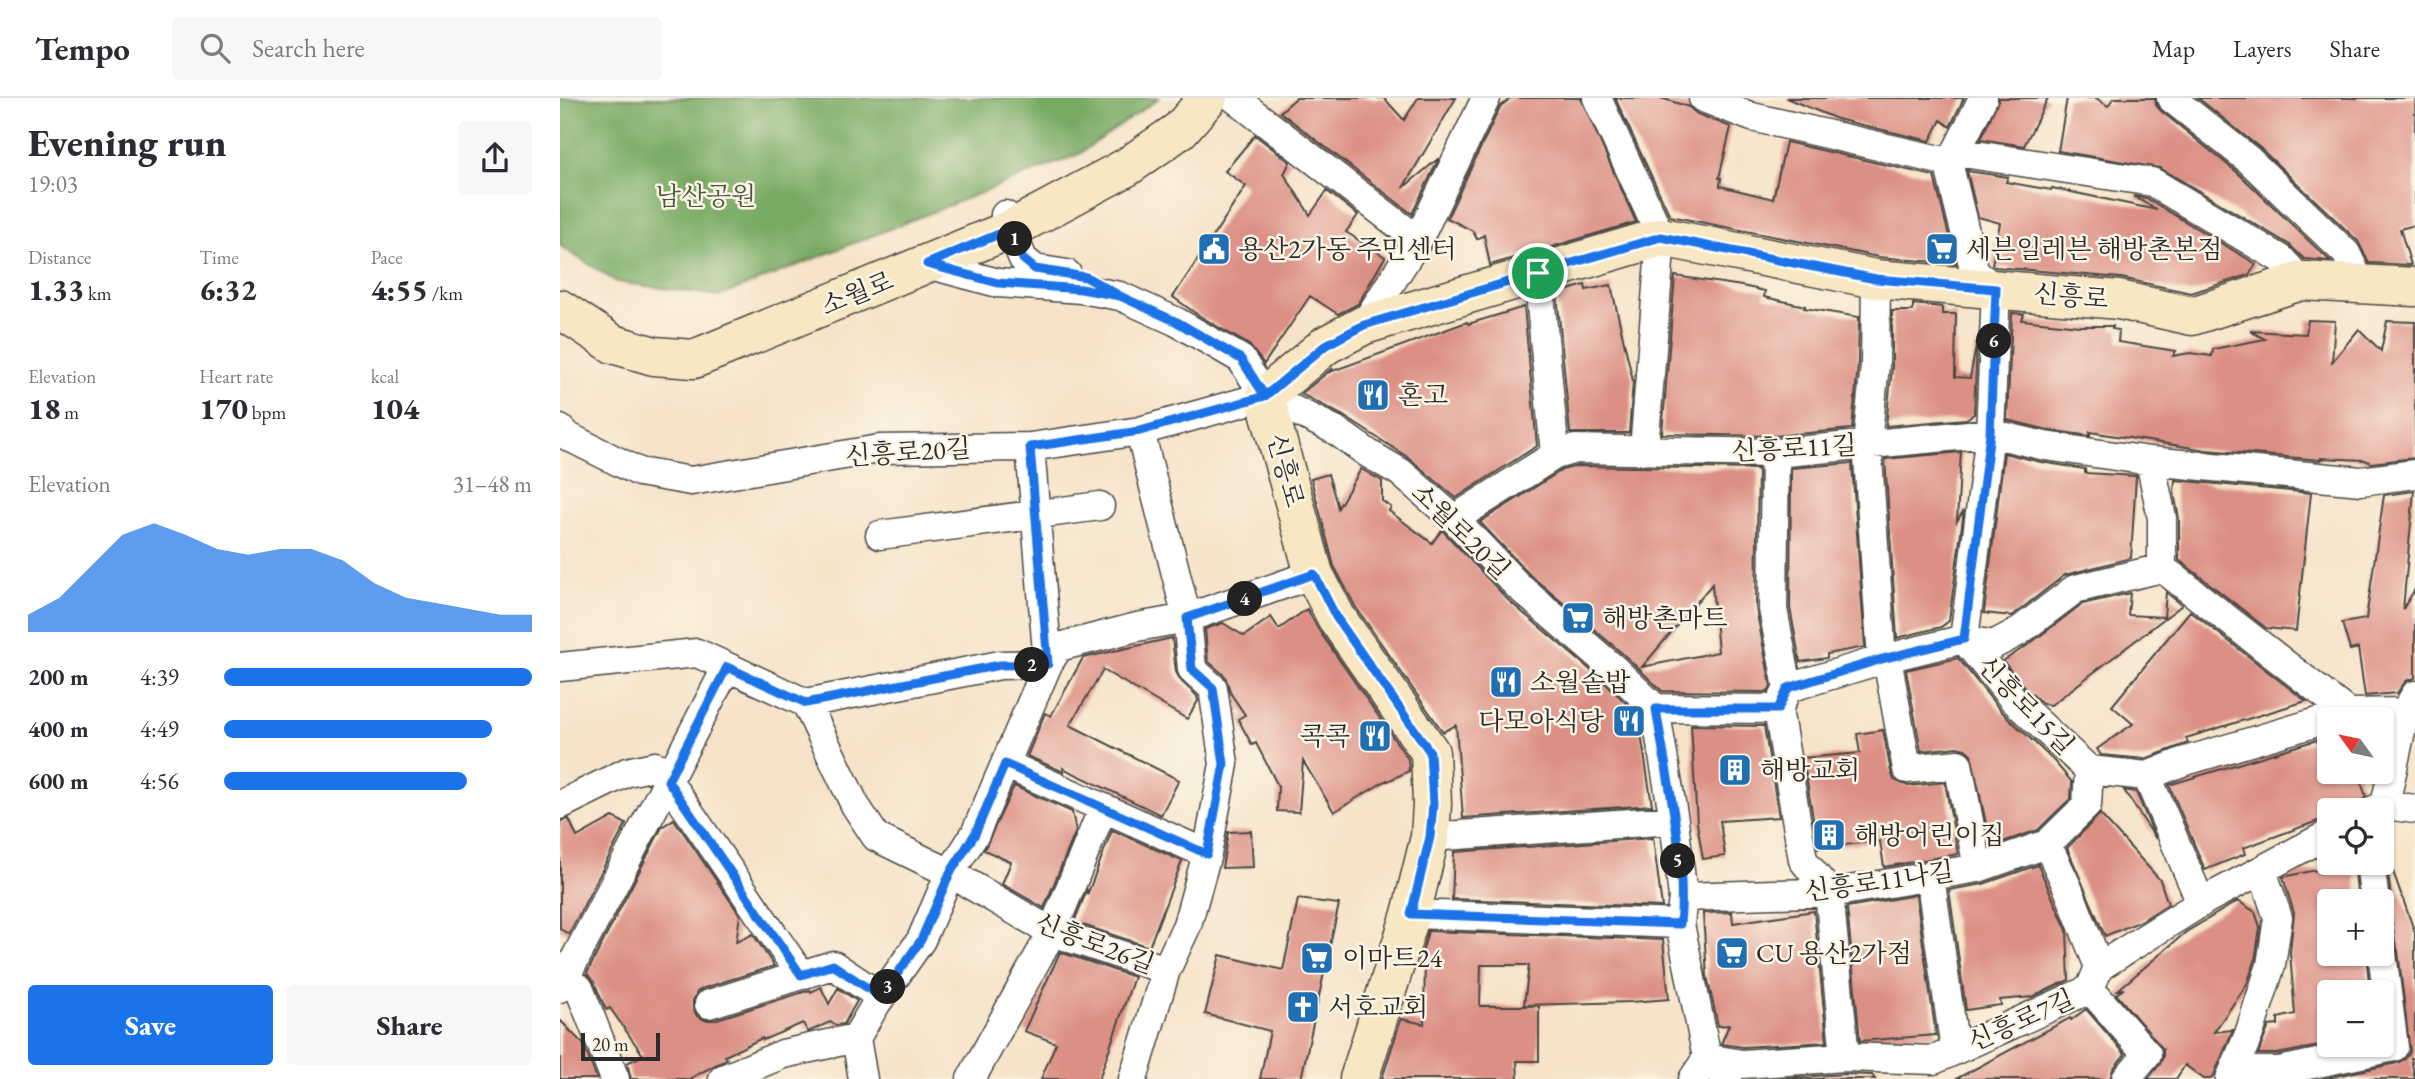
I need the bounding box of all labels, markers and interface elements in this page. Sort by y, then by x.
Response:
search box [172,17,662,80]
text: Tempo [35,27,130,70]
icon: search [196,29,234,67]
text: Search here [252,31,365,65]
text: Map [2152,33,2195,64]
text: Layers [2233,33,2292,64]
text: Share [2330,33,2380,64]
text: Evening run [28,118,226,167]
button: share [458,121,532,195]
text: 19:03 [28,169,78,199]
park label: 남산공원 [656,179,756,213]
pin: 1 [998,222,1032,256]
text: 1 [1009,226,1020,251]
public building icon: 용산2가동 주민센터 [1195,230,1233,268]
supermarket icon: 세븐일레븐 해방촌본점 [1923,230,1961,268]
place label: 용산2가동 주민센터 [1238,232,1457,266]
place label: 세븐일레븐 해방촌본점 [1966,232,2222,266]
pin [1508,243,1568,303]
text: Distance [28,245,91,270]
text: Time [199,245,239,270]
text: Pace [371,245,403,270]
icon: arrive [1519,254,1557,292]
street label: 소월로 [816,263,898,323]
text: 1.33 [28,270,84,309]
text: 6:32 [199,270,257,309]
text: 4:55 [371,270,428,309]
street label: 신흥로 [2032,276,2110,316]
text: km [84,281,112,306]
text: /km [428,281,463,306]
pin: 6 [1976,324,2012,358]
text: 6 [1988,328,1999,353]
text: Elevation [28,364,96,389]
text: Heart rate [199,364,273,389]
text: kcal [371,364,399,389]
restaurant icon: 혼고 [1354,376,1392,414]
place label: 혼고 [1398,378,1448,412]
text: 18 [28,389,60,428]
text: 170 [199,389,248,428]
text: 104 [371,389,419,428]
text: m [60,400,79,425]
text: bpm [248,400,286,425]
street label: 신흥로11길 [1730,428,1858,468]
street label: 신흥로 [1260,429,1312,511]
street label: 신흥로20길 [844,431,972,473]
text: Elevation [28,469,111,499]
text: 31–48 m [453,469,532,499]
street label: 소월로20길 [1404,475,1518,587]
pin: 4 [1228,582,1262,616]
text: 4 [1239,586,1250,611]
supermarket icon: 해방촌마트 [1559,599,1597,637]
place label: 해방촌마트 [1602,601,1728,635]
pin: 2 [1014,648,1050,682]
street label: 신흥로15길 [1970,648,2082,762]
text: 2 [1026,652,1037,677]
text: 200 m [28,662,89,692]
text: 4:39 [140,662,179,692]
restaurant icon: 소월솥밥 [1487,663,1525,701]
place label: 소월솥밥 [1530,665,1630,699]
restaurant icon: 다모아식당 [1610,702,1648,740]
place label: 다모아식당 [1478,704,1604,738]
north arrow [2317,707,2394,784]
map controls [2317,707,2394,1057]
text: 400 m [28,714,89,744]
text: 4:49 [140,714,179,744]
restaurant icon: 콕콕 [1356,717,1394,755]
place label: 콕콕 [1300,719,1350,753]
building icon: 해방교회 [1716,751,1754,789]
place label: 해방교회 [1760,753,1860,787]
text: 600 m [28,766,89,796]
text: 4:56 [140,766,179,796]
button: locate [2317,798,2394,875]
building icon: 해방어린이집 [1810,816,1848,854]
place label: 해방어린이집 [1854,818,2005,852]
pin: 5 [1660,844,1696,878]
text: 5 [1672,848,1683,873]
street label: 신흥로11나길 [1802,854,1956,908]
button: + [2317,889,2394,966]
street label: 신흥로26길 [1030,905,1160,981]
supermarket icon: CU 용산2가점 [1713,934,1751,972]
place label: CU 용산2가점 [1756,936,1912,970]
supermarket icon: 이마트24 [1298,939,1336,977]
place label: 이마트24 [1342,941,1443,975]
pin: 3 [870,970,906,1004]
text: 3 [882,974,893,999]
button: − [2317,980,2394,1057]
street label: 신흥로7길 [1962,981,2080,1059]
button: Save [28,985,273,1065]
button: Share [287,985,532,1065]
church icon: 서호교회 [1284,988,1322,1026]
place label: 서호교회 [1328,990,1428,1024]
scale bar [581,1030,660,1062]
text: 20 m [592,1032,629,1057]

